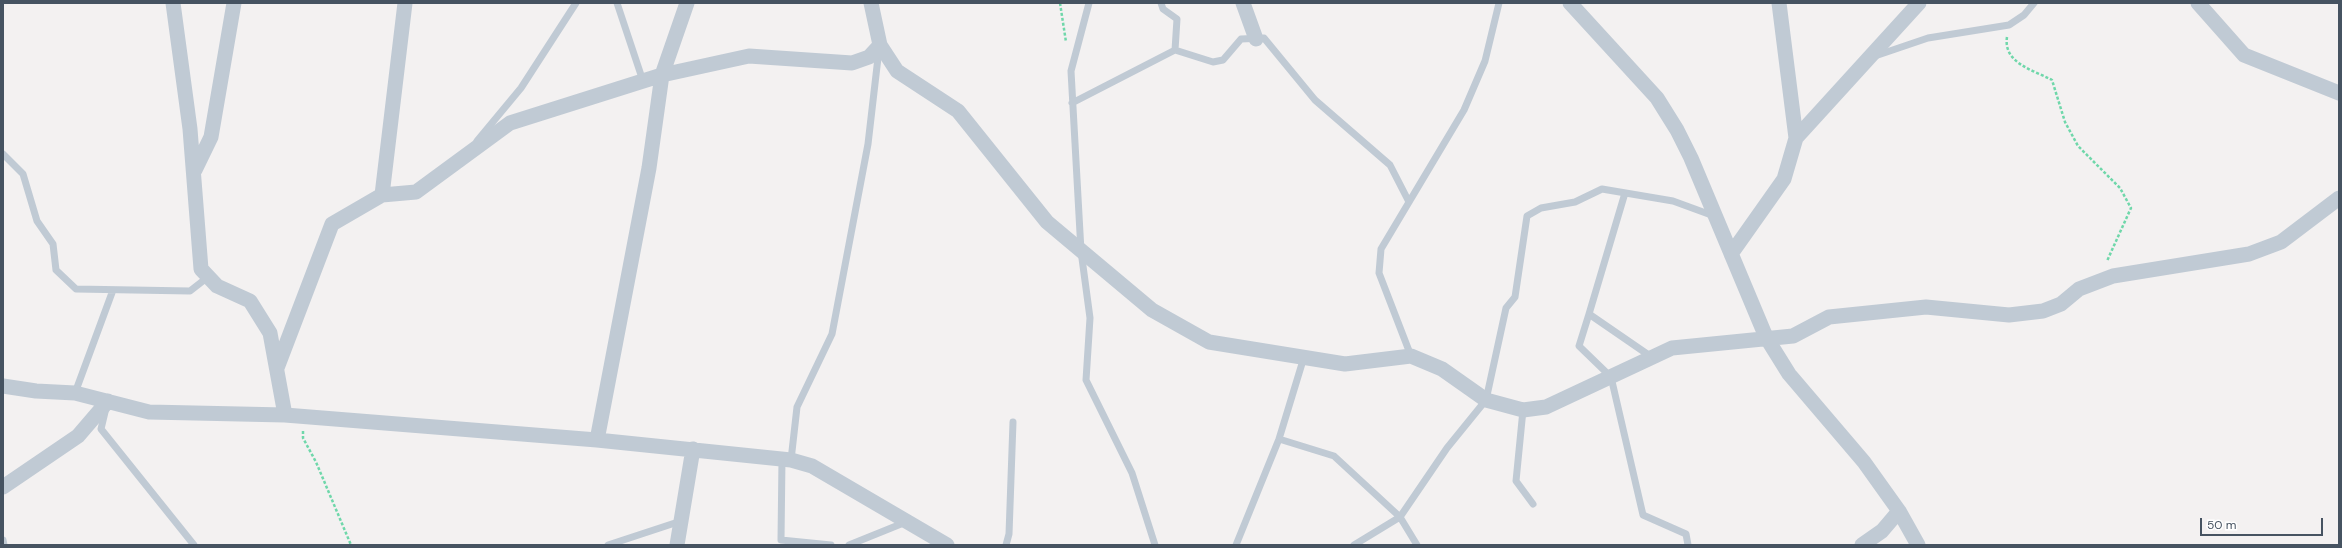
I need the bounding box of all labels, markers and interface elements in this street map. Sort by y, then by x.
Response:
scale bar [2202,510,2325,536]
text: 50 m [2207,517,2236,533]

